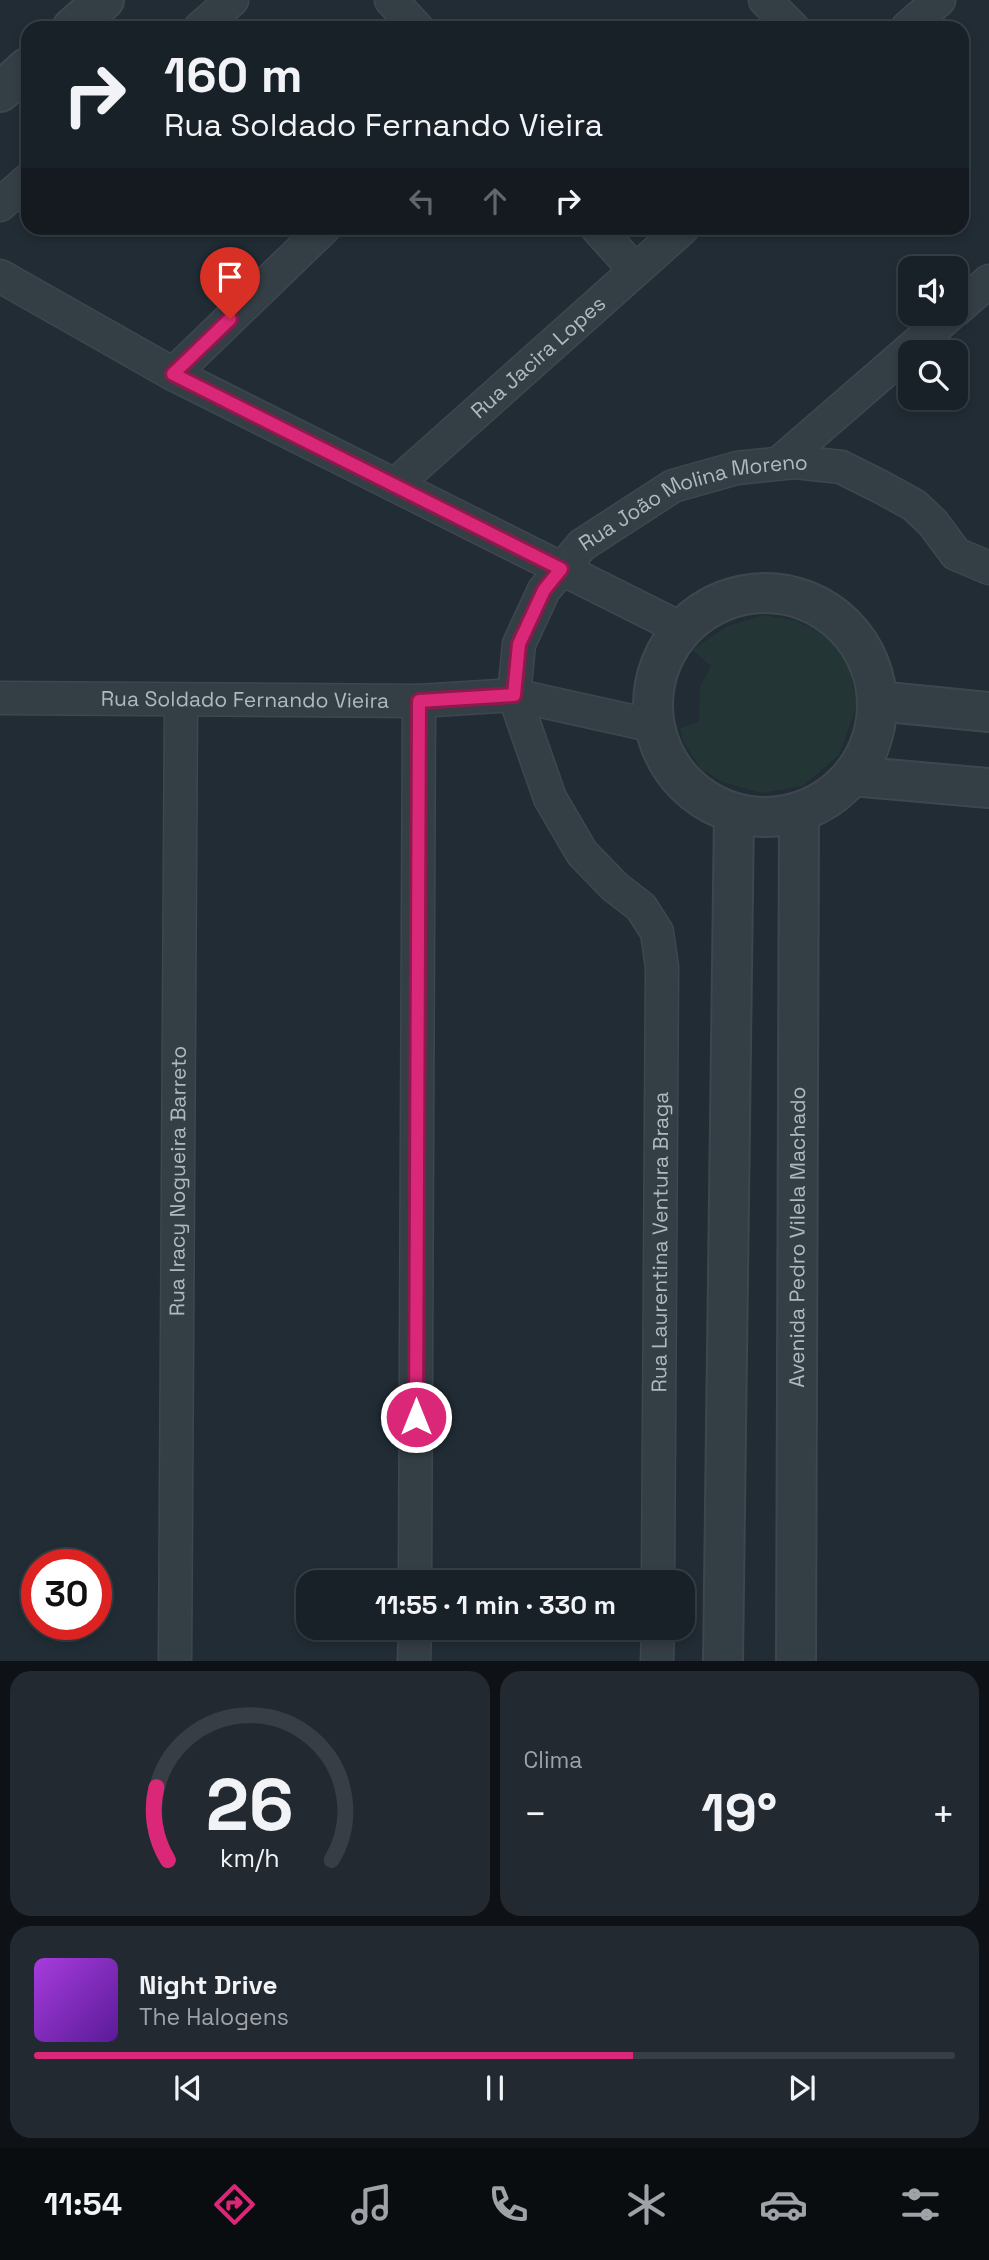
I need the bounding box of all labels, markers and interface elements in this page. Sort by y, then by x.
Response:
text: 160 m [164,44,302,106]
icon: right [49,49,140,140]
text: Rua Soldado Fernando Vieira [164,105,603,145]
icon: left [403,182,441,220]
icon: ahead [476,182,514,220]
icon: right [549,182,587,220]
pin [200,247,260,319]
map controls [898,256,968,410]
button: sound [898,256,968,326]
icon: arrive [211,258,249,296]
street label: Rua Jacira Lopes [465,290,611,424]
button: search [898,340,968,410]
street label: Rua João Molina Moreno [573,448,809,557]
street label: Rua Soldado Fernando Vieira [101,685,389,714]
street label: Rua Iracy Nogueira Barreto [163,1046,192,1316]
street label: Avenida Pedro Vilela Machado [783,1086,811,1388]
street label: Rua Laurentina Ventura Braga [645,1091,674,1393]
position arrow [379,1380,453,1454]
speed limit sign: 30 [21,1549,112,1640]
text: 11:55 · 1 min · 330 m [375,1588,616,1622]
text: Clima [524,1745,583,1775]
text: 26 [206,1758,294,1851]
text: 19° [701,1780,777,1846]
text: − [524,1790,547,1838]
text: + [931,1790,955,1838]
text: km/h [220,1841,280,1873]
text: Night Drive [139,1968,277,2002]
text: The Halogens [139,2002,289,2032]
icon: previous [169,2069,207,2107]
icon: pause [476,2069,514,2107]
icon: next [783,2069,821,2107]
icon: directions [210,2180,259,2229]
icon: music [347,2180,396,2229]
icon: phone [484,2180,533,2229]
icon: climate [622,2180,671,2229]
icon: car [759,2180,808,2229]
icon: filters [896,2180,945,2229]
text: 11:54 [44,2184,122,2224]

